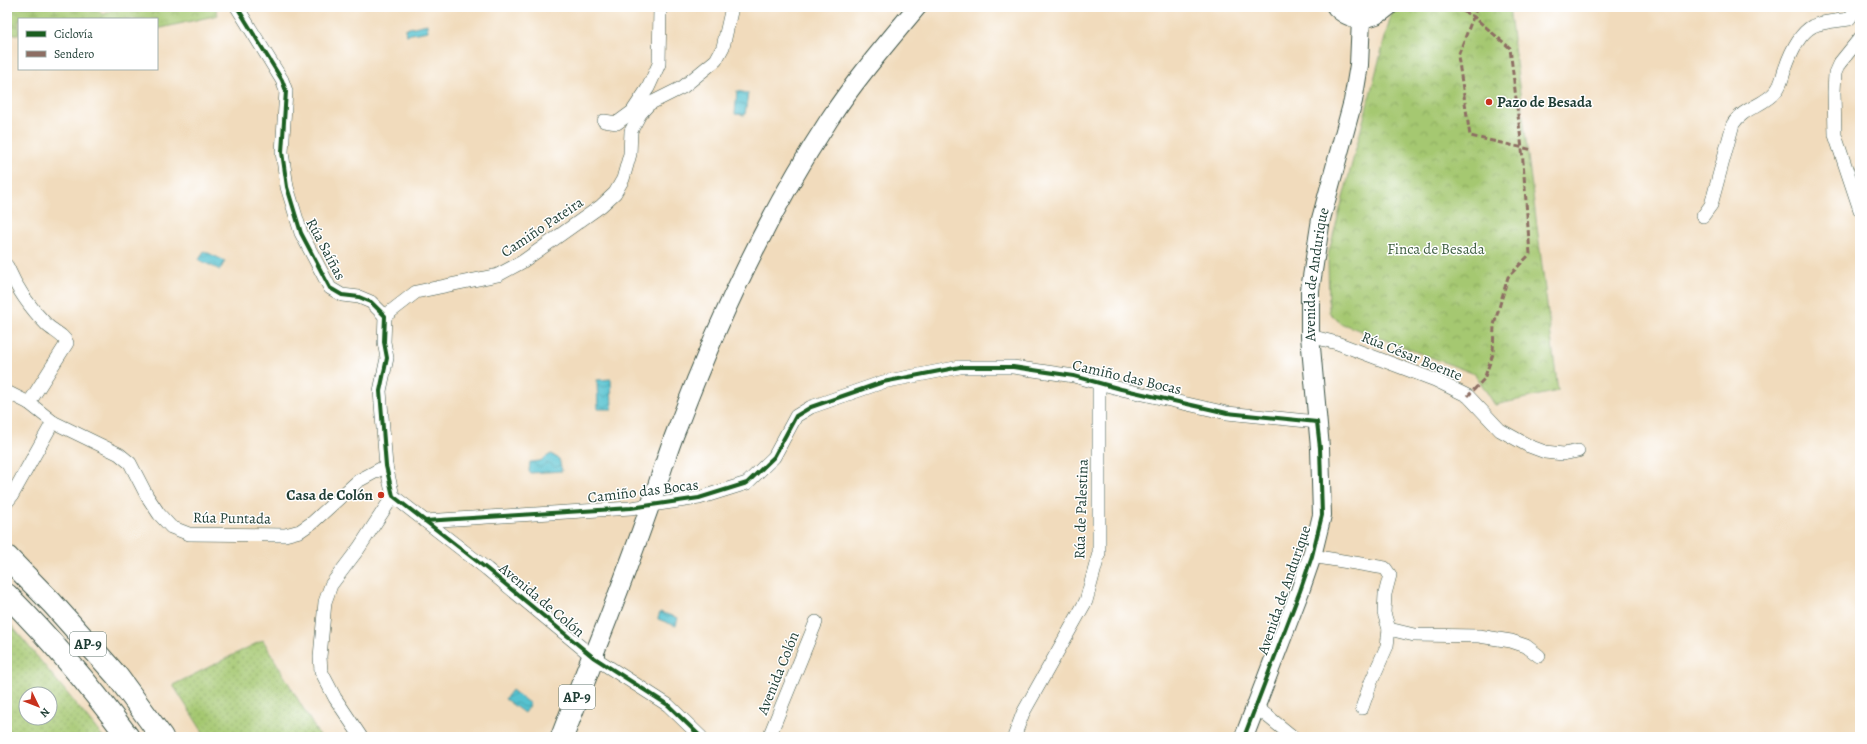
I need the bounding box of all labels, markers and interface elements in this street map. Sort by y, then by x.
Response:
legend [18,18,158,70]
text: Ciclovía [54,26,93,42]
text: Sendero [54,46,94,62]
place label: Pazo de Besada [1497,92,1593,112]
marker: Pazo de Besada [1484,97,1494,107]
street label: Camiño Pateira [497,192,587,262]
street label: Avenida de Andurique [1300,205,1334,344]
street label: Rúa Saíñas [301,215,351,283]
park label: Finca de Besada [1387,239,1485,259]
street label: Rúa César Boente [1359,327,1466,385]
street label: Camiño das Bocas [1070,355,1184,399]
street label: Rúa de Palestina [1069,459,1093,559]
street label: Camiño das Bocas [586,474,700,508]
place label: Casa de Colón [286,485,374,505]
marker: Casa de Colón [376,490,386,500]
street label: Rúa Puntada [193,507,271,529]
street label: Avenida de Andurique [1252,523,1316,658]
street label: Avenida de Colón [494,558,589,642]
street label: Avenida Colón [752,628,804,718]
road number: AP-9 [70,632,106,656]
road number: AP-9 [559,685,595,709]
north arrow [18,686,58,726]
text: N [37,704,53,721]

